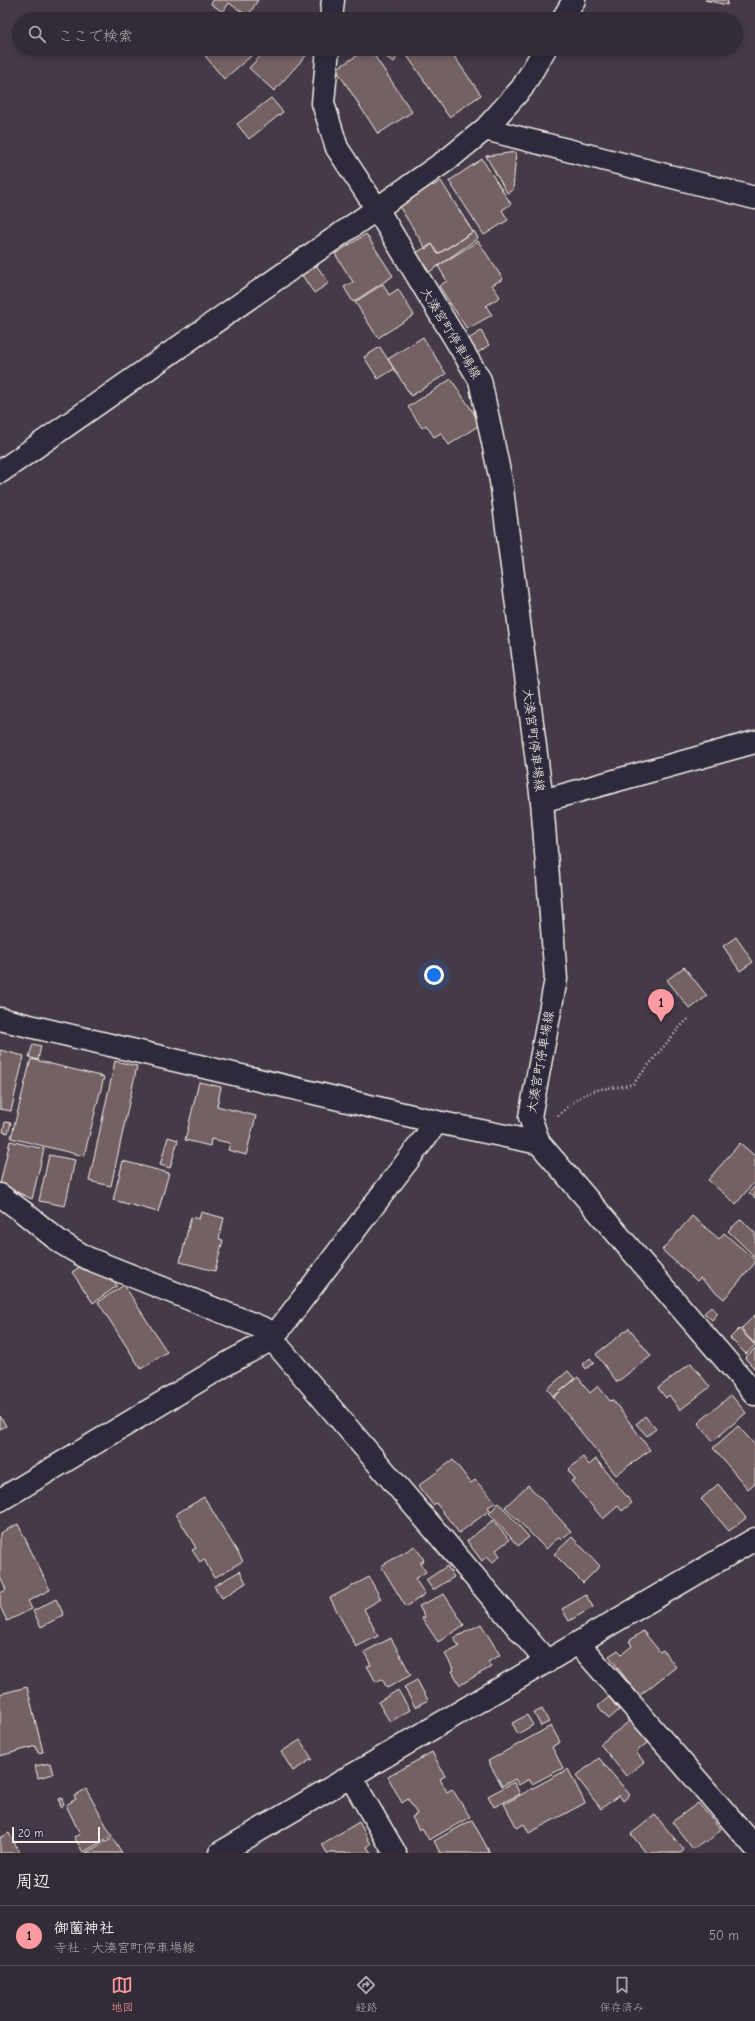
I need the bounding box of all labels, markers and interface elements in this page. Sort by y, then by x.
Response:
search box [12,12,743,56]
icon: search [26,23,48,45]
text: ここで検索 [58,27,133,45]
street label: 大湊宮町停車場線 [418,285,485,382]
street label: 大湊宮町停車場線 [520,687,548,794]
your location [424,965,444,985]
pin: 1 [648,989,674,1022]
street label: 大湊宮町停車場線 [524,1009,557,1115]
scale bar [12,1825,100,1844]
text: 20 m [18,1827,43,1840]
text: 周辺 [16,1872,50,1891]
text: 御薗神社 [54,1919,114,1937]
text: 1 [26,1928,32,1943]
text: 50 m [709,1928,739,1943]
text: 寺社 · 大湊宮町停車場線 [54,1940,195,1955]
tab: 地図 [111,1974,133,2014]
tab: 経路 [355,1974,377,2014]
tab: 保存済み [600,1974,644,2014]

